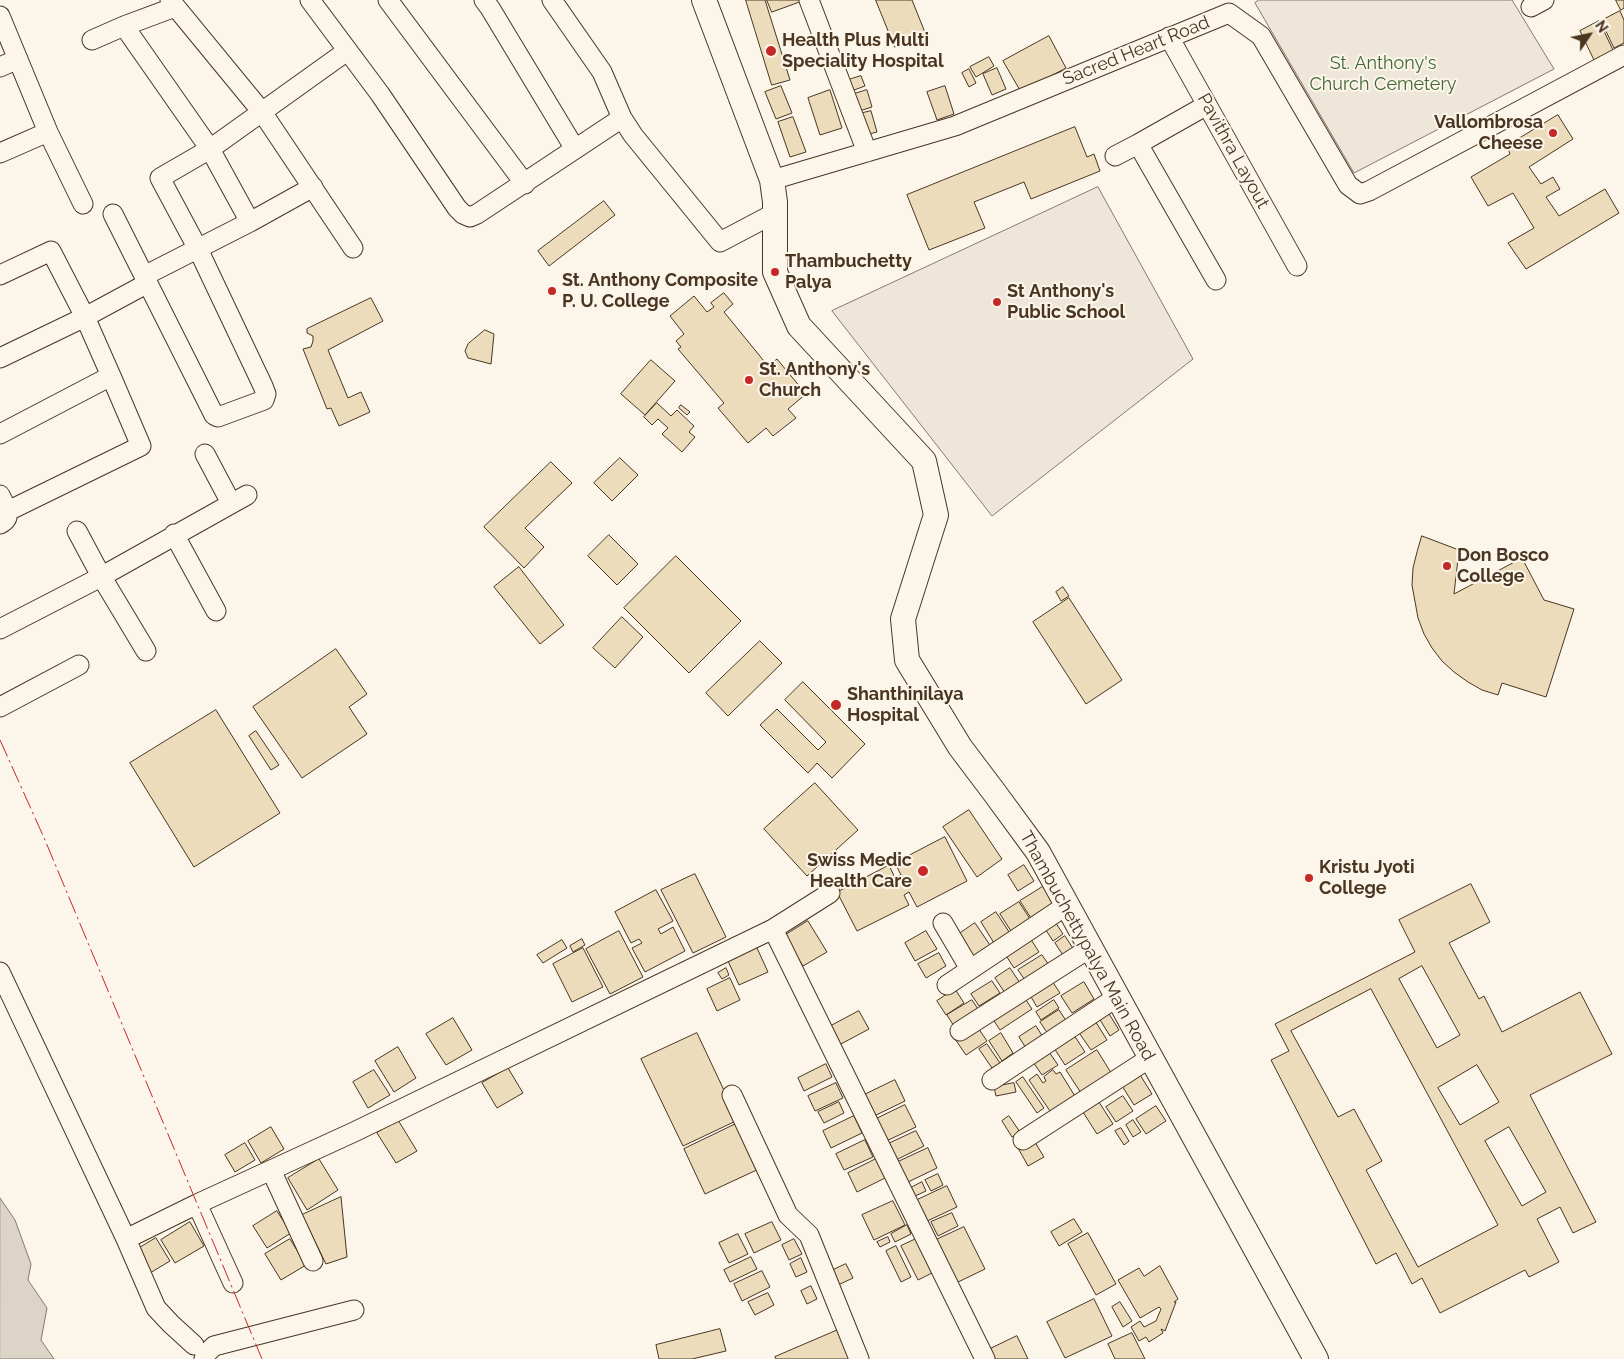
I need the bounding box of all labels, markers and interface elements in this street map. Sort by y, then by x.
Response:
north arrow [1564,10,1614,60]
street label: Sacred Heart Road [1059,12,1213,90]
text: N [1592,18,1611,36]
place label: Health Plus Multi Speciality Hospital [782,30,944,72]
marker: Health Plus Multi Speciality Hospital [764,44,778,58]
park label: St. Anthony's Church Cemetery [1310,53,1456,96]
street label: Pavithra Layout [1192,90,1274,212]
place label: Vallombrosa Cheese [1434,112,1543,154]
marker: Vallombrosa Cheese [1547,127,1559,139]
place label: Thambuchetty Palya [785,251,912,294]
marker: Thambuchetty Palya [769,266,781,278]
place label: St. Anthony Composite P. U. College [562,270,758,312]
place label: St Anthony's Public School [1007,281,1125,324]
marker: St. Anthony Composite P. U. College [546,285,558,297]
marker: St Anthony's Public School [991,296,1003,308]
place label: St. Anthony's Church [759,359,870,402]
marker: St. Anthony's Church [743,374,755,386]
place label: Don Bosco College [1457,545,1549,588]
marker: Don Bosco College [1441,560,1453,572]
place label: Shanthinilaya Hospital [847,684,964,726]
marker: Shanthinilaya Hospital [829,698,843,712]
street label: Thambuchettypalya Main Road [1015,827,1159,1065]
place label: Swiss Medic Health Care [807,850,912,892]
place label: Kristu Jyoti College [1319,857,1414,900]
marker: Swiss Medic Health Care [916,864,930,878]
marker: Kristu Jyoti College [1303,872,1315,884]

